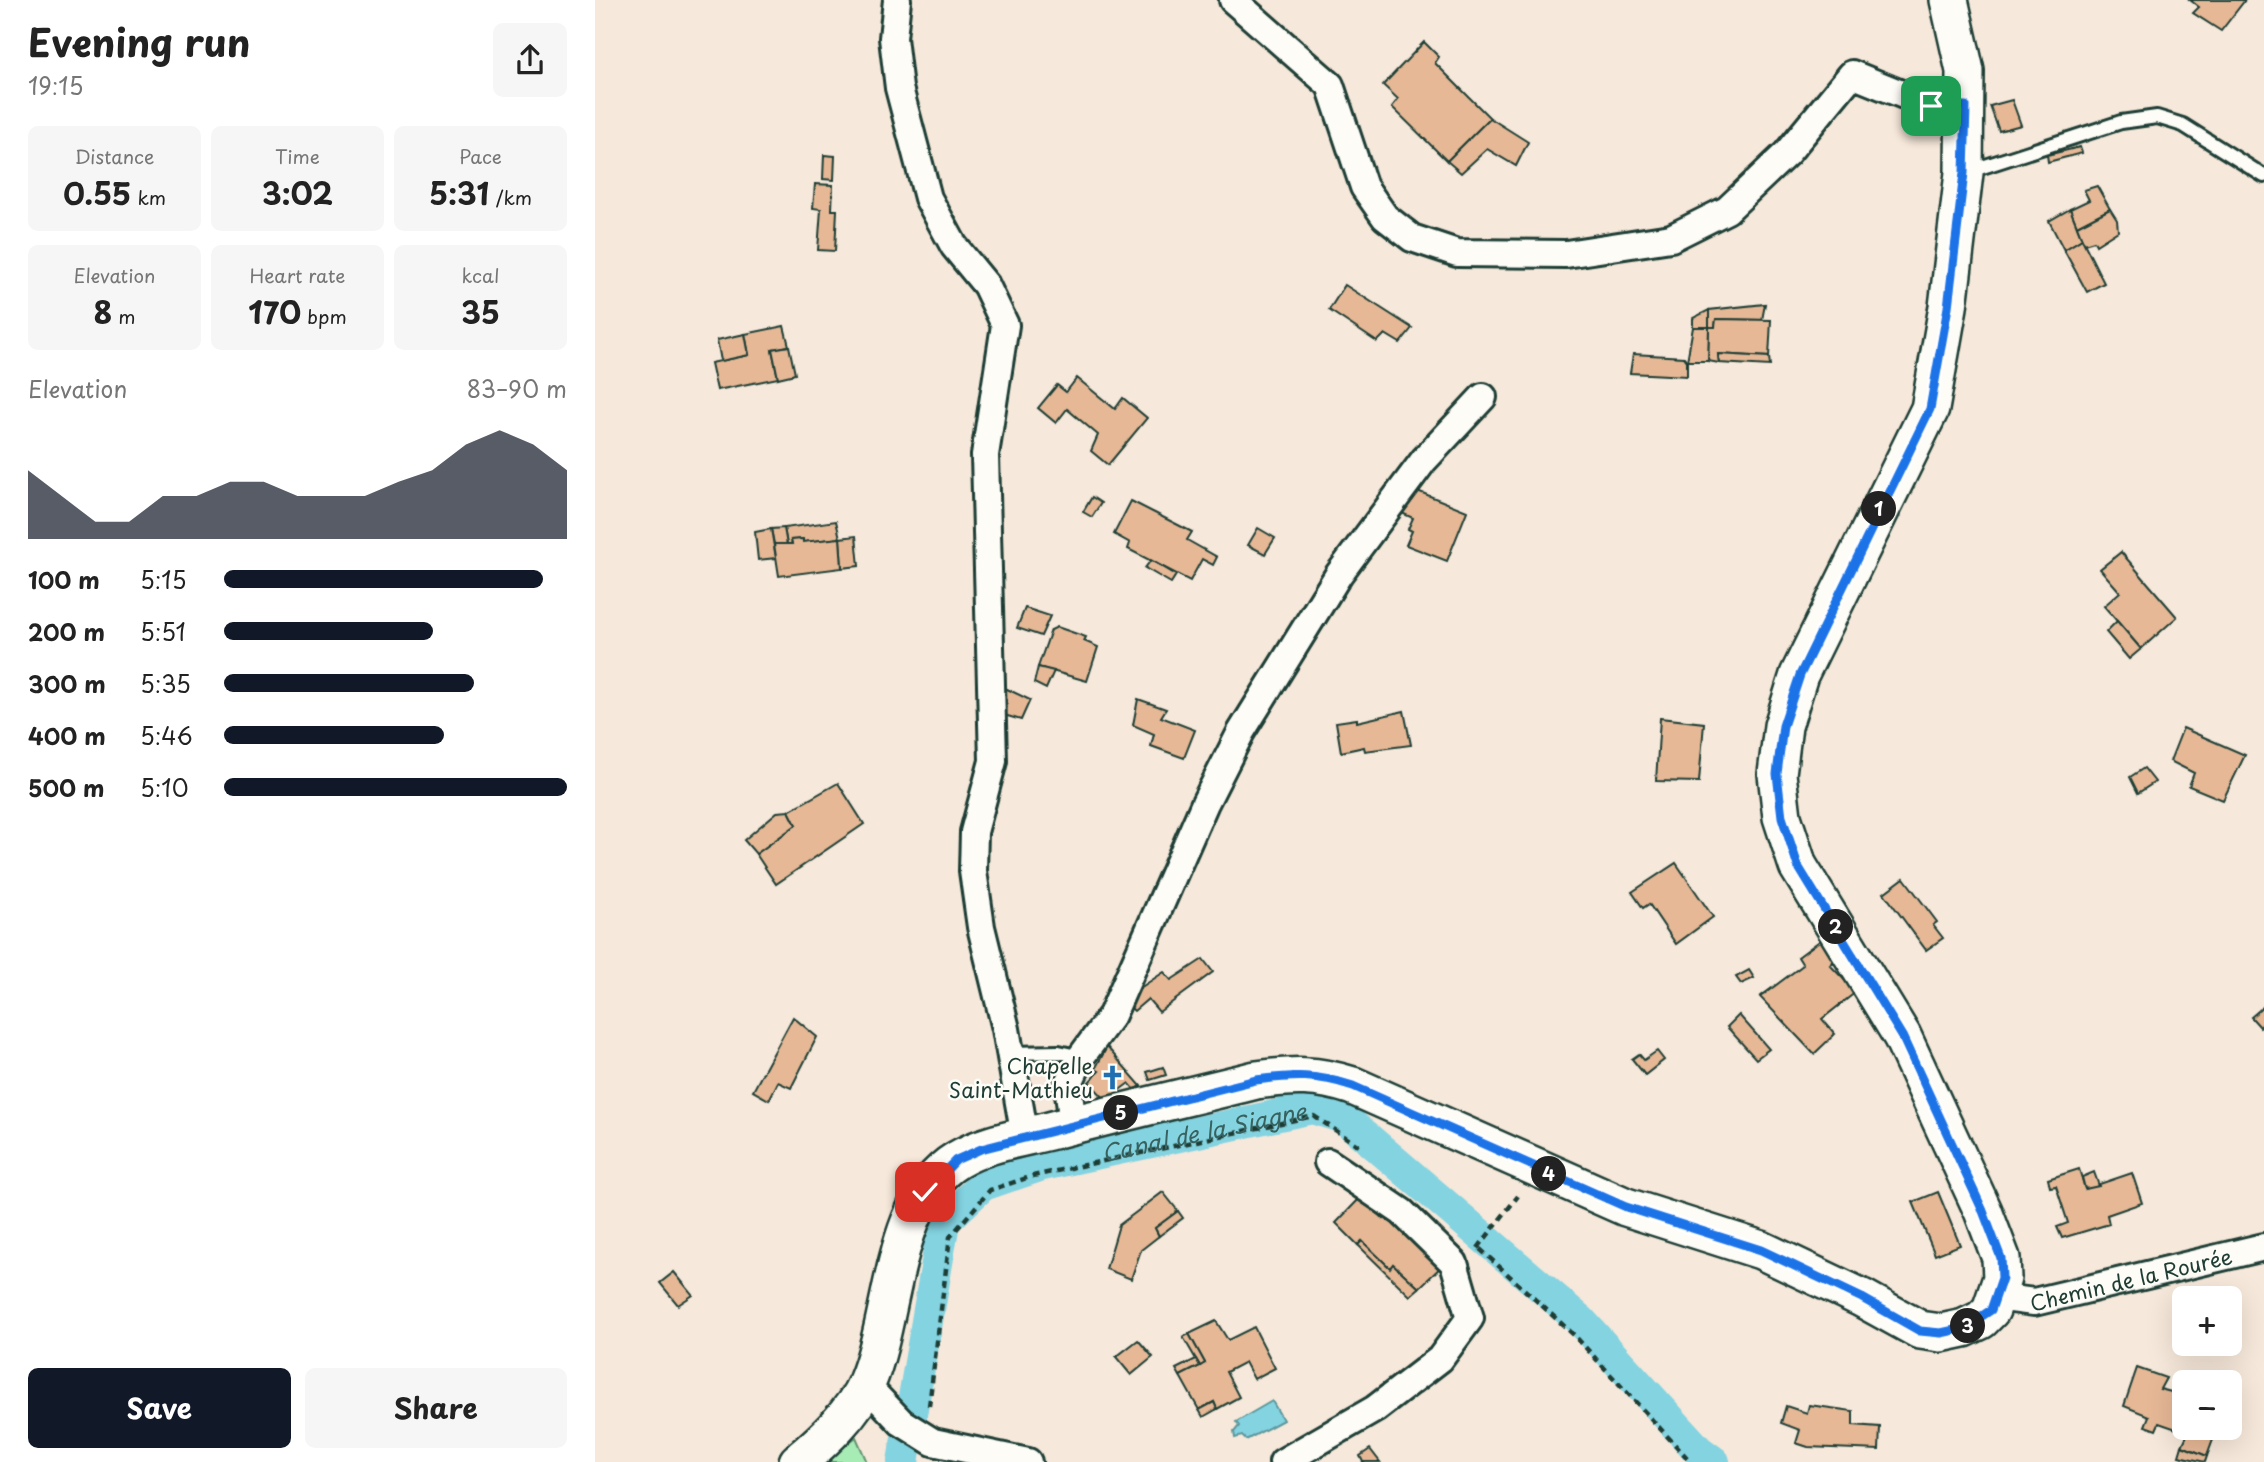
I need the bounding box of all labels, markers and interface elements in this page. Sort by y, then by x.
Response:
text: Evening run [28,13,250,70]
button: share [493,23,567,97]
text: 19:15 [28,68,83,103]
pin [1901,76,1961,136]
icon: arrive [1912,87,1950,125]
text: Distance [75,142,154,170]
text: Time [275,142,320,170]
text: Pace [459,142,502,170]
text: 0.55 [63,170,131,215]
text: 3:02 [262,170,333,215]
text: 5:31 [429,170,489,215]
text: km [131,183,166,211]
text: /km [489,183,532,211]
text: Elevation [74,261,155,289]
text: Heart rate [250,261,345,289]
text: kcal [462,261,499,289]
text: 8 [93,289,112,334]
text: 170 [248,289,301,334]
text: 35 [461,289,500,334]
text: m [112,302,136,330]
text: bpm [301,302,347,330]
text: Elevation [28,371,127,406]
text: 83–90 m [467,371,567,406]
pin: 1 [1861,491,1897,526]
text: 1 [1874,494,1883,522]
text: 100 m [28,562,100,597]
text: 5:15 [140,562,186,597]
text: 200 m [28,614,105,649]
text: 5:51 [140,614,186,649]
text: 300 m [28,666,106,701]
text: 5:35 [140,666,191,701]
text: 400 m [28,718,106,753]
text: 5:46 [140,718,193,753]
text: 500 m [28,770,105,805]
text: 5:10 [140,770,188,805]
pin: 2 [1819,909,1853,944]
text: 2 [1829,912,1842,940]
place label: Chapelle Saint-Mathieu [949,1049,1093,1105]
church icon: Chapelle Saint-Mathieu [1099,1063,1127,1091]
water label: Canal de la Siagne [1098,1092,1311,1169]
pin: 5 [1103,1096,1139,1130]
text: 5 [1114,1098,1127,1126]
pin: 4 [1531,1156,1567,1192]
text: 4 [1542,1159,1555,1187]
pin [895,1162,955,1222]
icon: check [906,1173,944,1211]
street label: Chemin de la Rourée [2027,1239,2235,1318]
map controls [2172,1286,2242,1440]
button: + [2172,1286,2242,1356]
pin: 3 [1951,1308,1985,1344]
text: 3 [1961,1311,1974,1339]
button: Save [28,1368,291,1448]
button: Share [305,1368,567,1448]
button: − [2172,1370,2242,1440]

